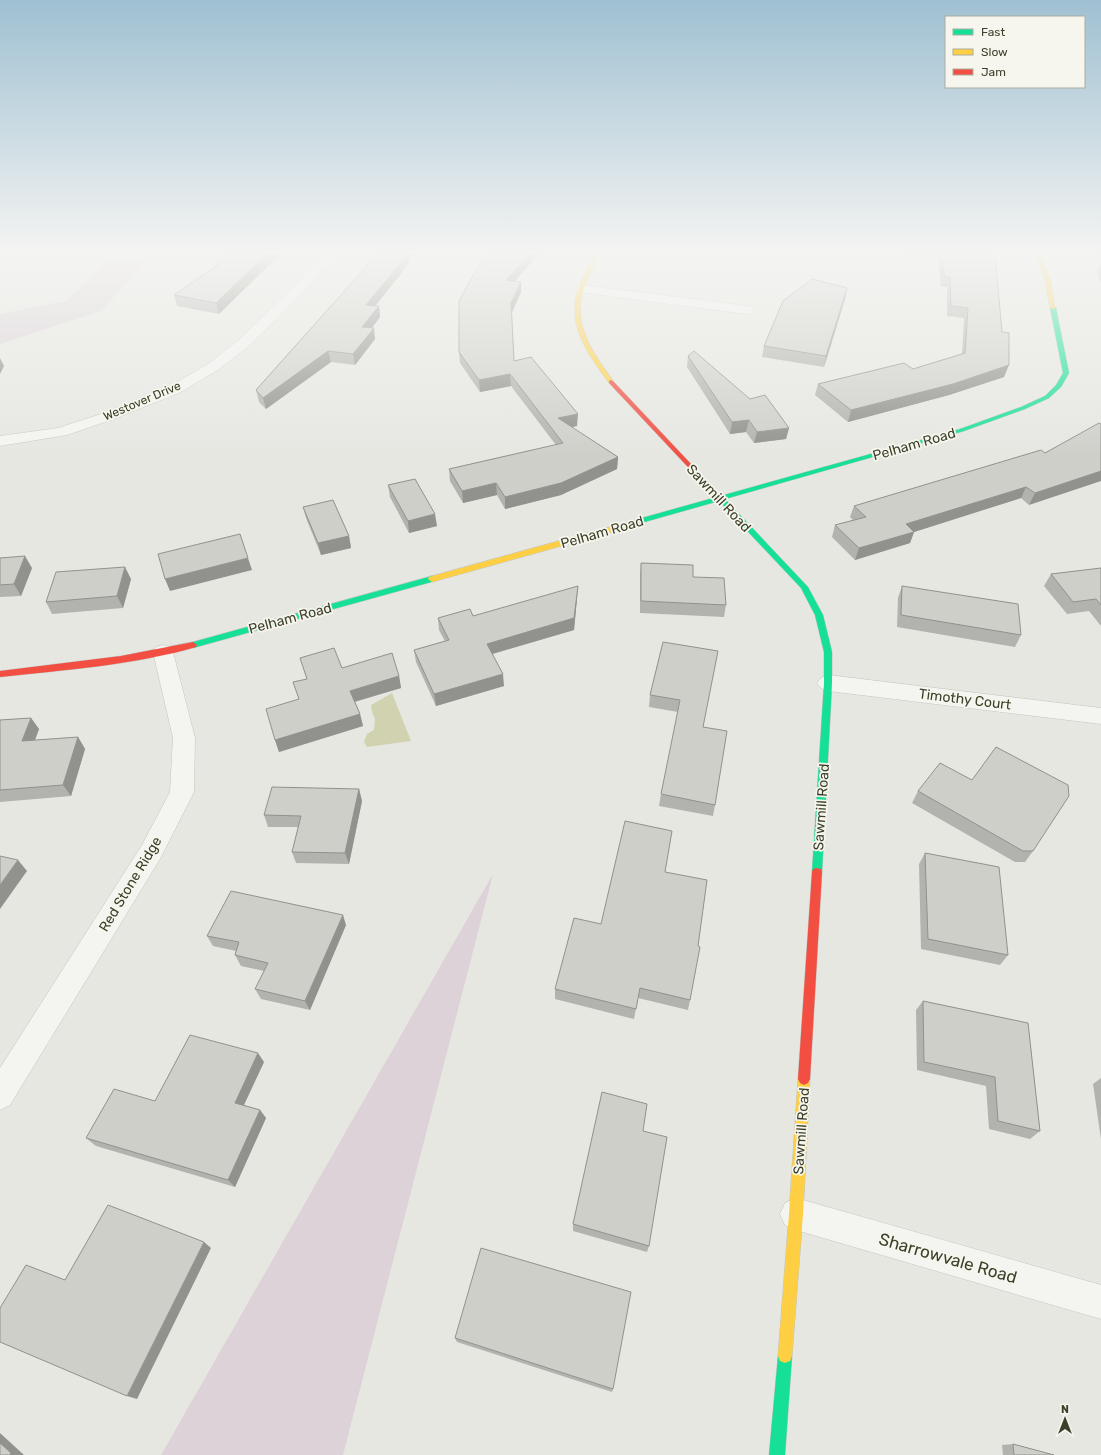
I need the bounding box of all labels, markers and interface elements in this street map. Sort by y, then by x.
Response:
legend [945,16,1085,88]
text: Fast [981,25,1005,39]
text: Slow [981,45,1008,59]
text: Jam [981,65,1006,79]
street label: Westover Drive [101,378,183,424]
street label: Pelham Road [871,425,958,464]
street label: Sawmill Road [683,461,754,536]
street label: Pelham Road [559,513,646,552]
street label: Pelham Road [247,599,334,638]
street label: Timothy Court [918,685,1013,714]
street label: Sawmill Road [810,763,833,851]
street label: Red Stone Ridge [95,834,166,935]
street label: Sawmill Road [790,1087,813,1175]
street label: Sharrowvale Road [877,1229,1019,1287]
north arrow [1045,1399,1085,1439]
text: N [1061,1403,1069,1416]

